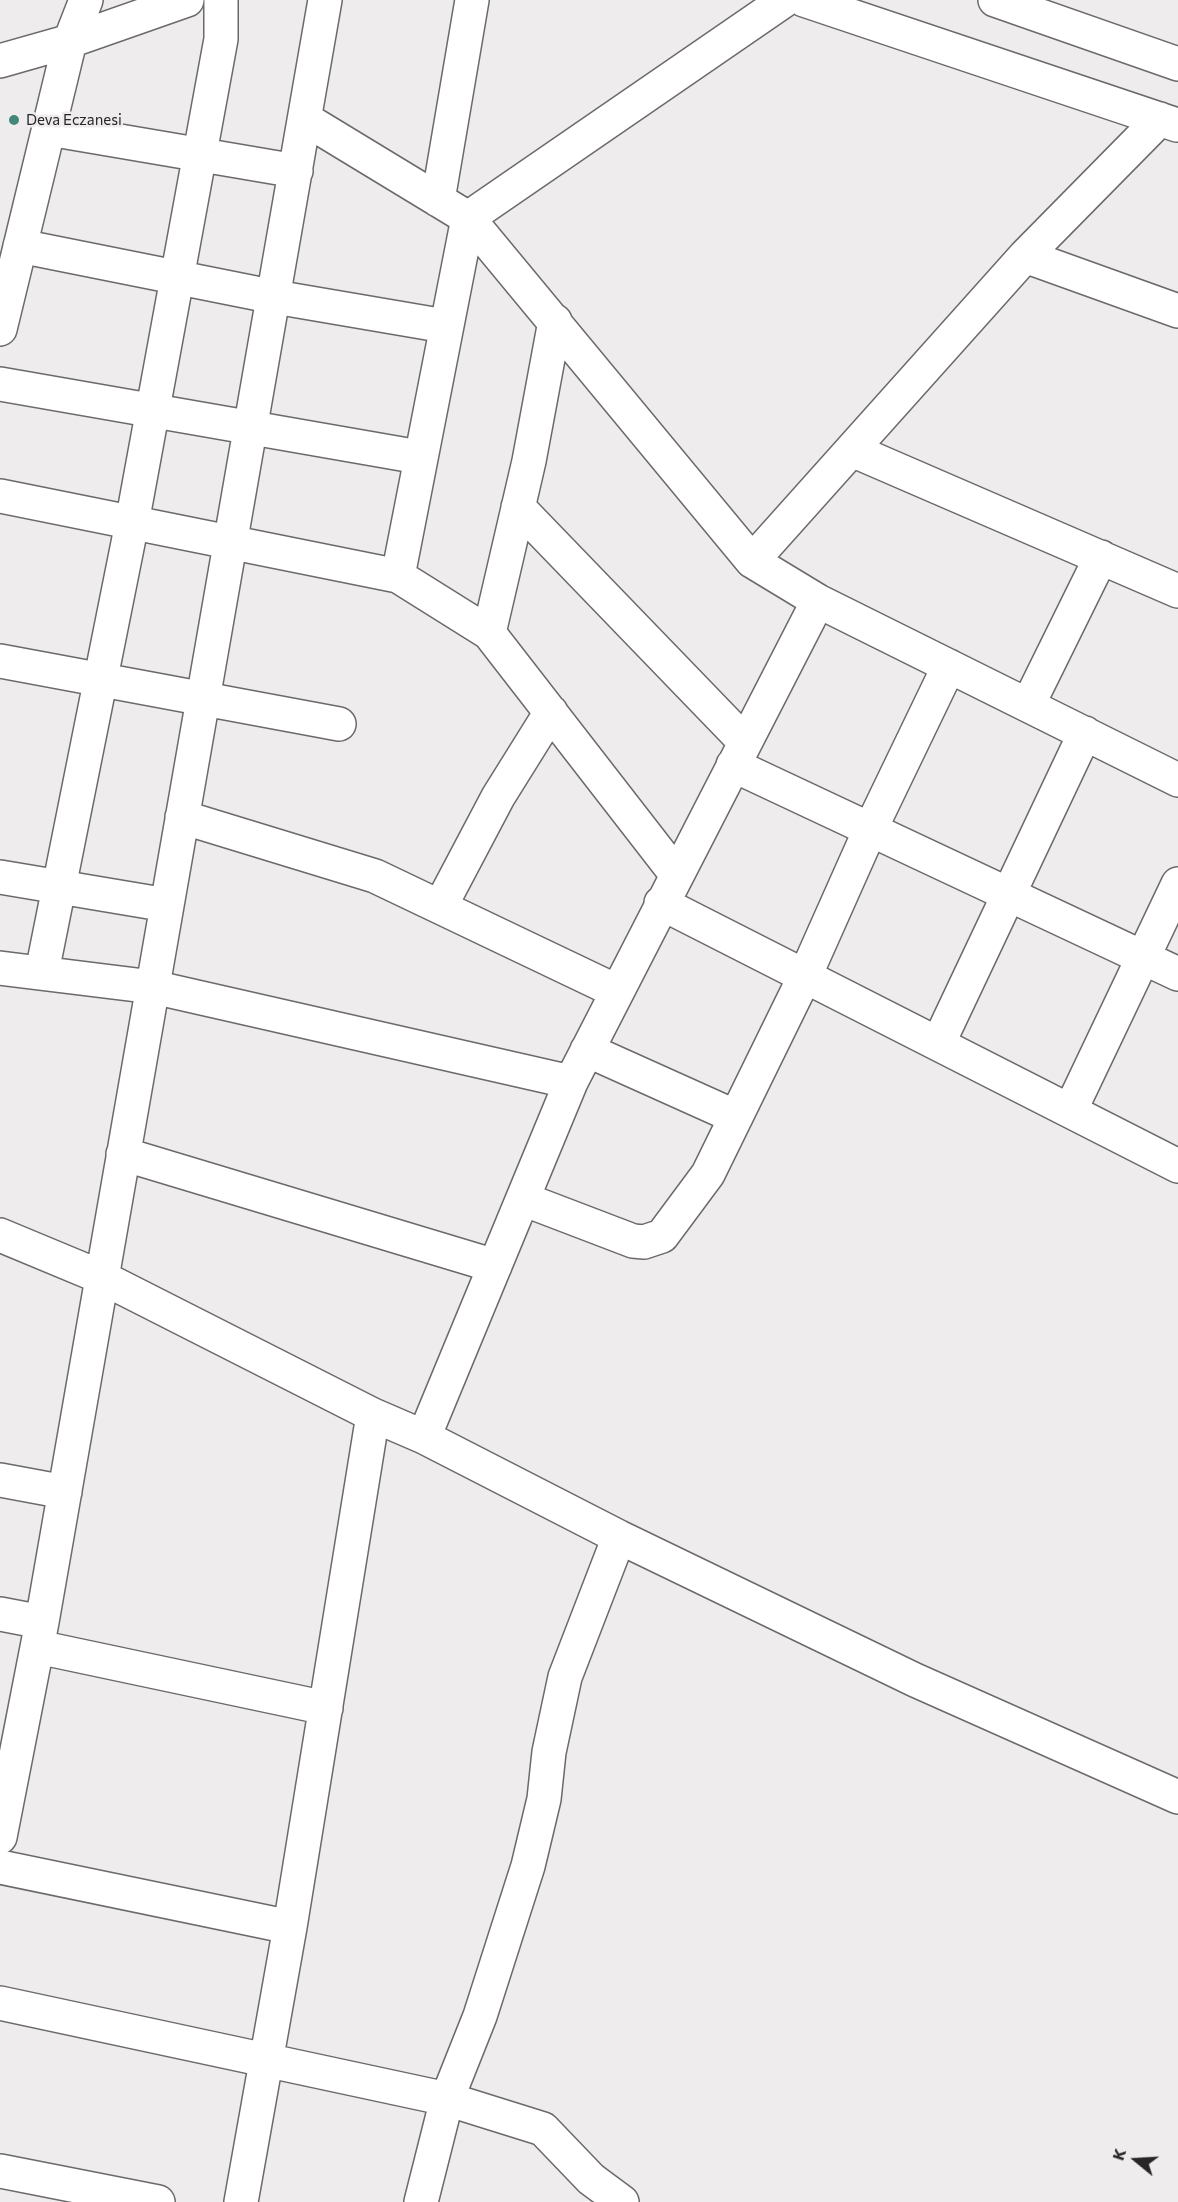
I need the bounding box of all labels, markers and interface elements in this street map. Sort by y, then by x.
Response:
place label: Deva Eczanesi [26,111,122,129]
marker: Deva Eczanesi [7,113,21,127]
north arrow [1106,2130,1166,2190]
text: K [1108,2146,1129,2163]

